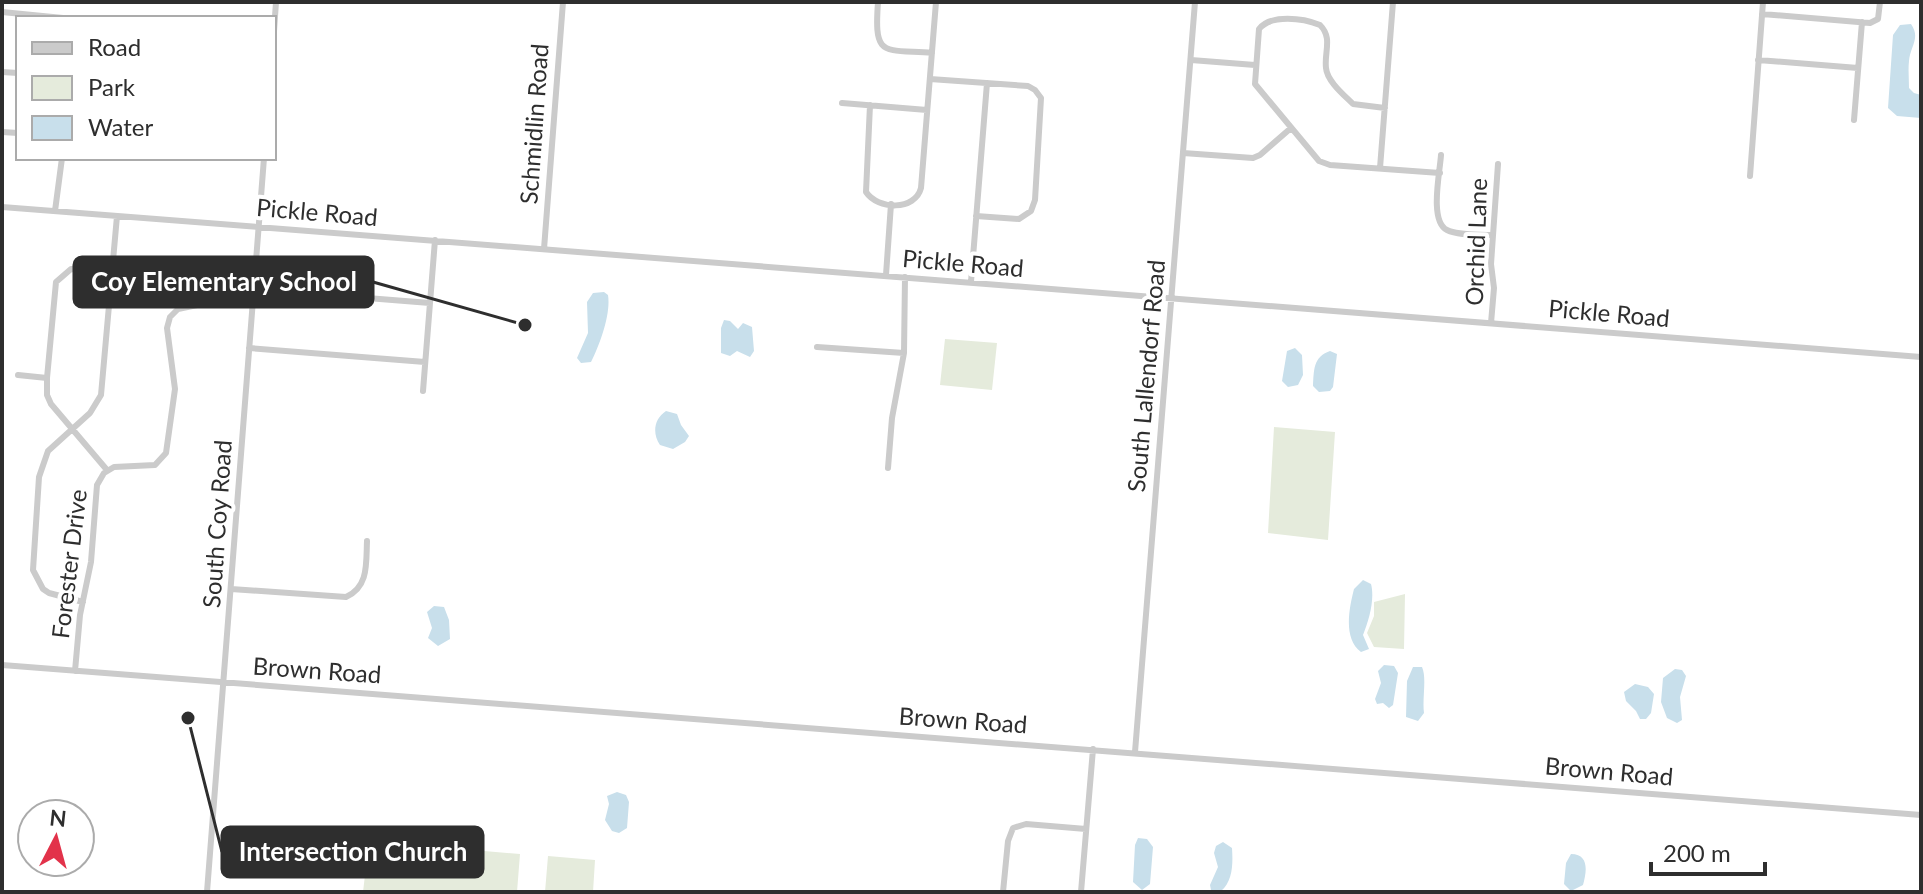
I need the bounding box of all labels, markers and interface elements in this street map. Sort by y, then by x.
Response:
legend [16,16,276,160]
text: Road [88,32,141,61]
street label: Schmidlin Road [513,43,554,205]
text: Park [88,72,136,101]
text: Water [88,112,153,141]
street label: Orchid Lane [1459,178,1492,306]
street label: Pickle Road [255,192,379,231]
street label: Pickle Road [901,243,1025,282]
callout: Coy Elementary School [74,257,373,307]
street label: South Lallendorf Road [1121,259,1170,493]
text: Coy Elementary School [91,265,357,297]
street label: Pickle Road [1547,293,1671,332]
street label: South Coy Road [196,439,237,609]
street label: Forester Drive [45,487,92,640]
street label: Brown Road [252,651,382,688]
street label: Brown Road [898,701,1028,738]
street label: Brown Road [1544,750,1674,791]
north arrow [16,798,96,878]
text: N [48,803,68,832]
scale bar [1651,826,1765,876]
callout: Intersection Church [222,827,483,877]
text: Intersection Church [239,835,467,867]
text: 200 m [1663,838,1731,867]

